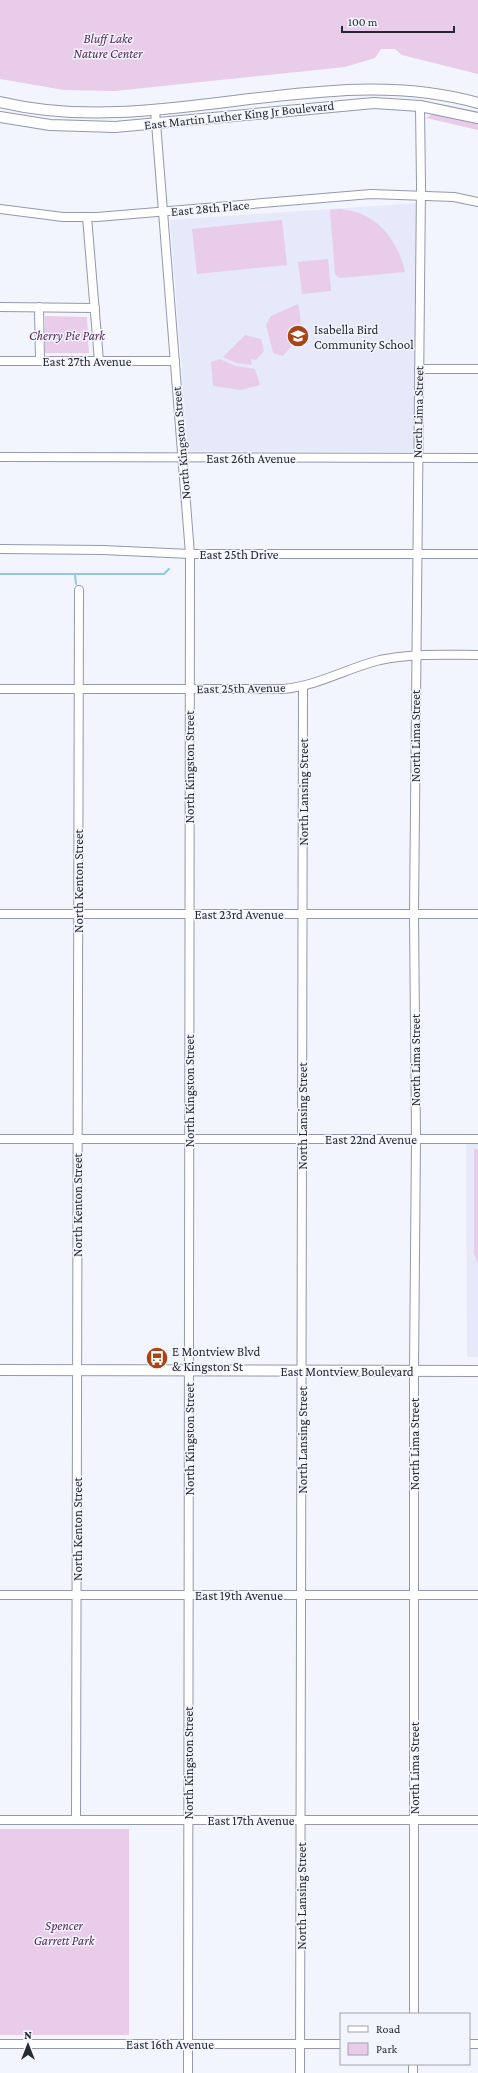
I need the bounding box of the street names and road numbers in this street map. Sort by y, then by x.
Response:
street label: East Martin Luther King Jr Boulevard [143,98,335,132]
street label: East 28th Place [170,197,250,219]
street label: East 27th Avenue [43,354,132,369]
street label: North Lima Street [410,365,426,458]
street label: North Kingston Street [169,385,193,500]
street label: East 26th Avenue [206,451,296,466]
street label: East 25th Drive [199,547,279,562]
street label: East 25th Avenue [196,680,286,696]
street label: North Lima Street [408,689,423,782]
street label: North Kingston Street [182,710,197,823]
street label: North Lansing Street [296,738,311,846]
street label: North Kenton Street [71,828,86,933]
street label: East 23rd Avenue [194,907,284,922]
street label: North Lima Street [408,1013,423,1106]
street label: North Kingston Street [182,1034,197,1147]
street label: North Lansing Street [295,1062,310,1170]
street label: East 22nd Avenue [325,1132,417,1147]
street label: North Kenton Street [70,1152,85,1257]
street label: East Montview Boulevard [280,1364,414,1379]
street label: North Kingston Street [182,1382,197,1495]
street label: North Lansing Street [295,1386,310,1494]
street label: North Lima Street [407,1397,422,1490]
street label: North Kenton Street [70,1476,85,1581]
street label: East 19th Avenue [195,1588,283,1603]
street label: North Kingston Street [181,1706,196,1819]
street label: North Lima Street [407,1721,422,1814]
street label: East 17th Avenue [207,1813,295,1828]
street label: North Lansing Street [294,1842,309,1950]
street label: East 16th Avenue [126,2037,214,2052]

